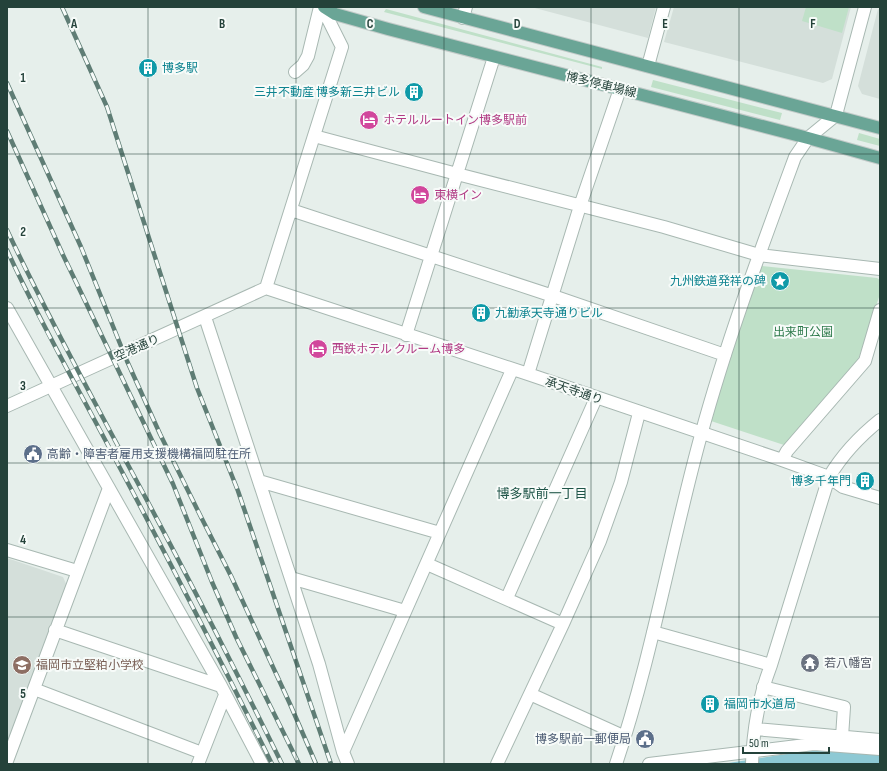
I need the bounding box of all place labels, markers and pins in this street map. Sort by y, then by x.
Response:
building icon: 博多駅 [137,57,159,79]
place label: 博多駅 [162,61,198,76]
building icon: 三井不動産 博多新三井ビル [403,81,425,103]
place label: 三井不動産 博多新三井ビル [254,85,400,100]
hotel icon: ホテルルートイン博多駅前 [358,109,380,131]
place label: ホテルルートイン博多駅前 [383,113,527,128]
hotel icon: 東横イン [409,184,431,206]
place label: 東横イン [434,188,482,203]
place icon: 九州鉄道発祥の碑 [769,270,791,292]
place label: 九州鉄道発祥の碑 [670,274,766,289]
building icon: 九勧承天寺通りビル [470,302,492,324]
place label: 九勧承天寺通りビル [495,306,603,321]
hotel icon: 西鉄ホテル クルーム博多 [307,338,329,360]
place label: 西鉄ホテル クルーム博多 [332,342,465,357]
public building icon: 高齢・障害者雇用支援機構福岡駐在所 [22,443,44,465]
place label: 高齢・障害者雇用支援機構福岡駐在所 [47,447,251,462]
building icon: 博多千年門 [854,470,876,492]
place label: 博多千年門 [791,474,851,489]
temple icon: 若八幡宮 [799,652,821,674]
school or university icon: 福岡市立堅粕小学校 [11,654,33,676]
place label: 若八幡宮 [824,656,872,671]
place label: 福岡市立堅粕小学校 [36,658,144,673]
building icon: 福岡市水道局 [699,693,721,715]
place label: 福岡市水道局 [724,697,796,712]
public building icon: 博多駅前一郵便局 [634,728,656,750]
place label: 博多駅前一郵便局 [535,732,631,747]

